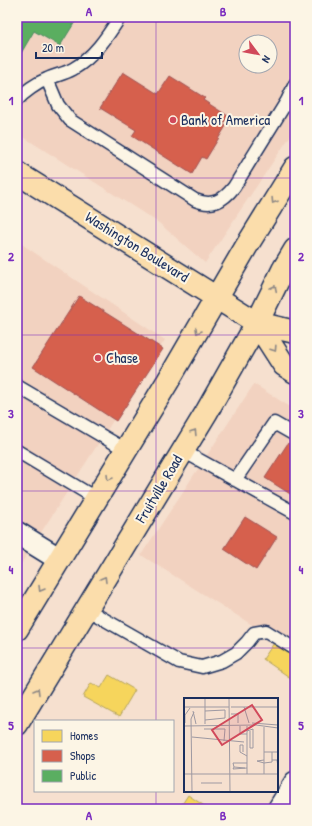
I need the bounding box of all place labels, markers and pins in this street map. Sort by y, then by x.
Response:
place label: Bank of America [181,109,270,130]
marker: Bank of America [168,115,178,125]
place label: Chase [106,347,138,368]
marker: Chase [93,353,103,363]

